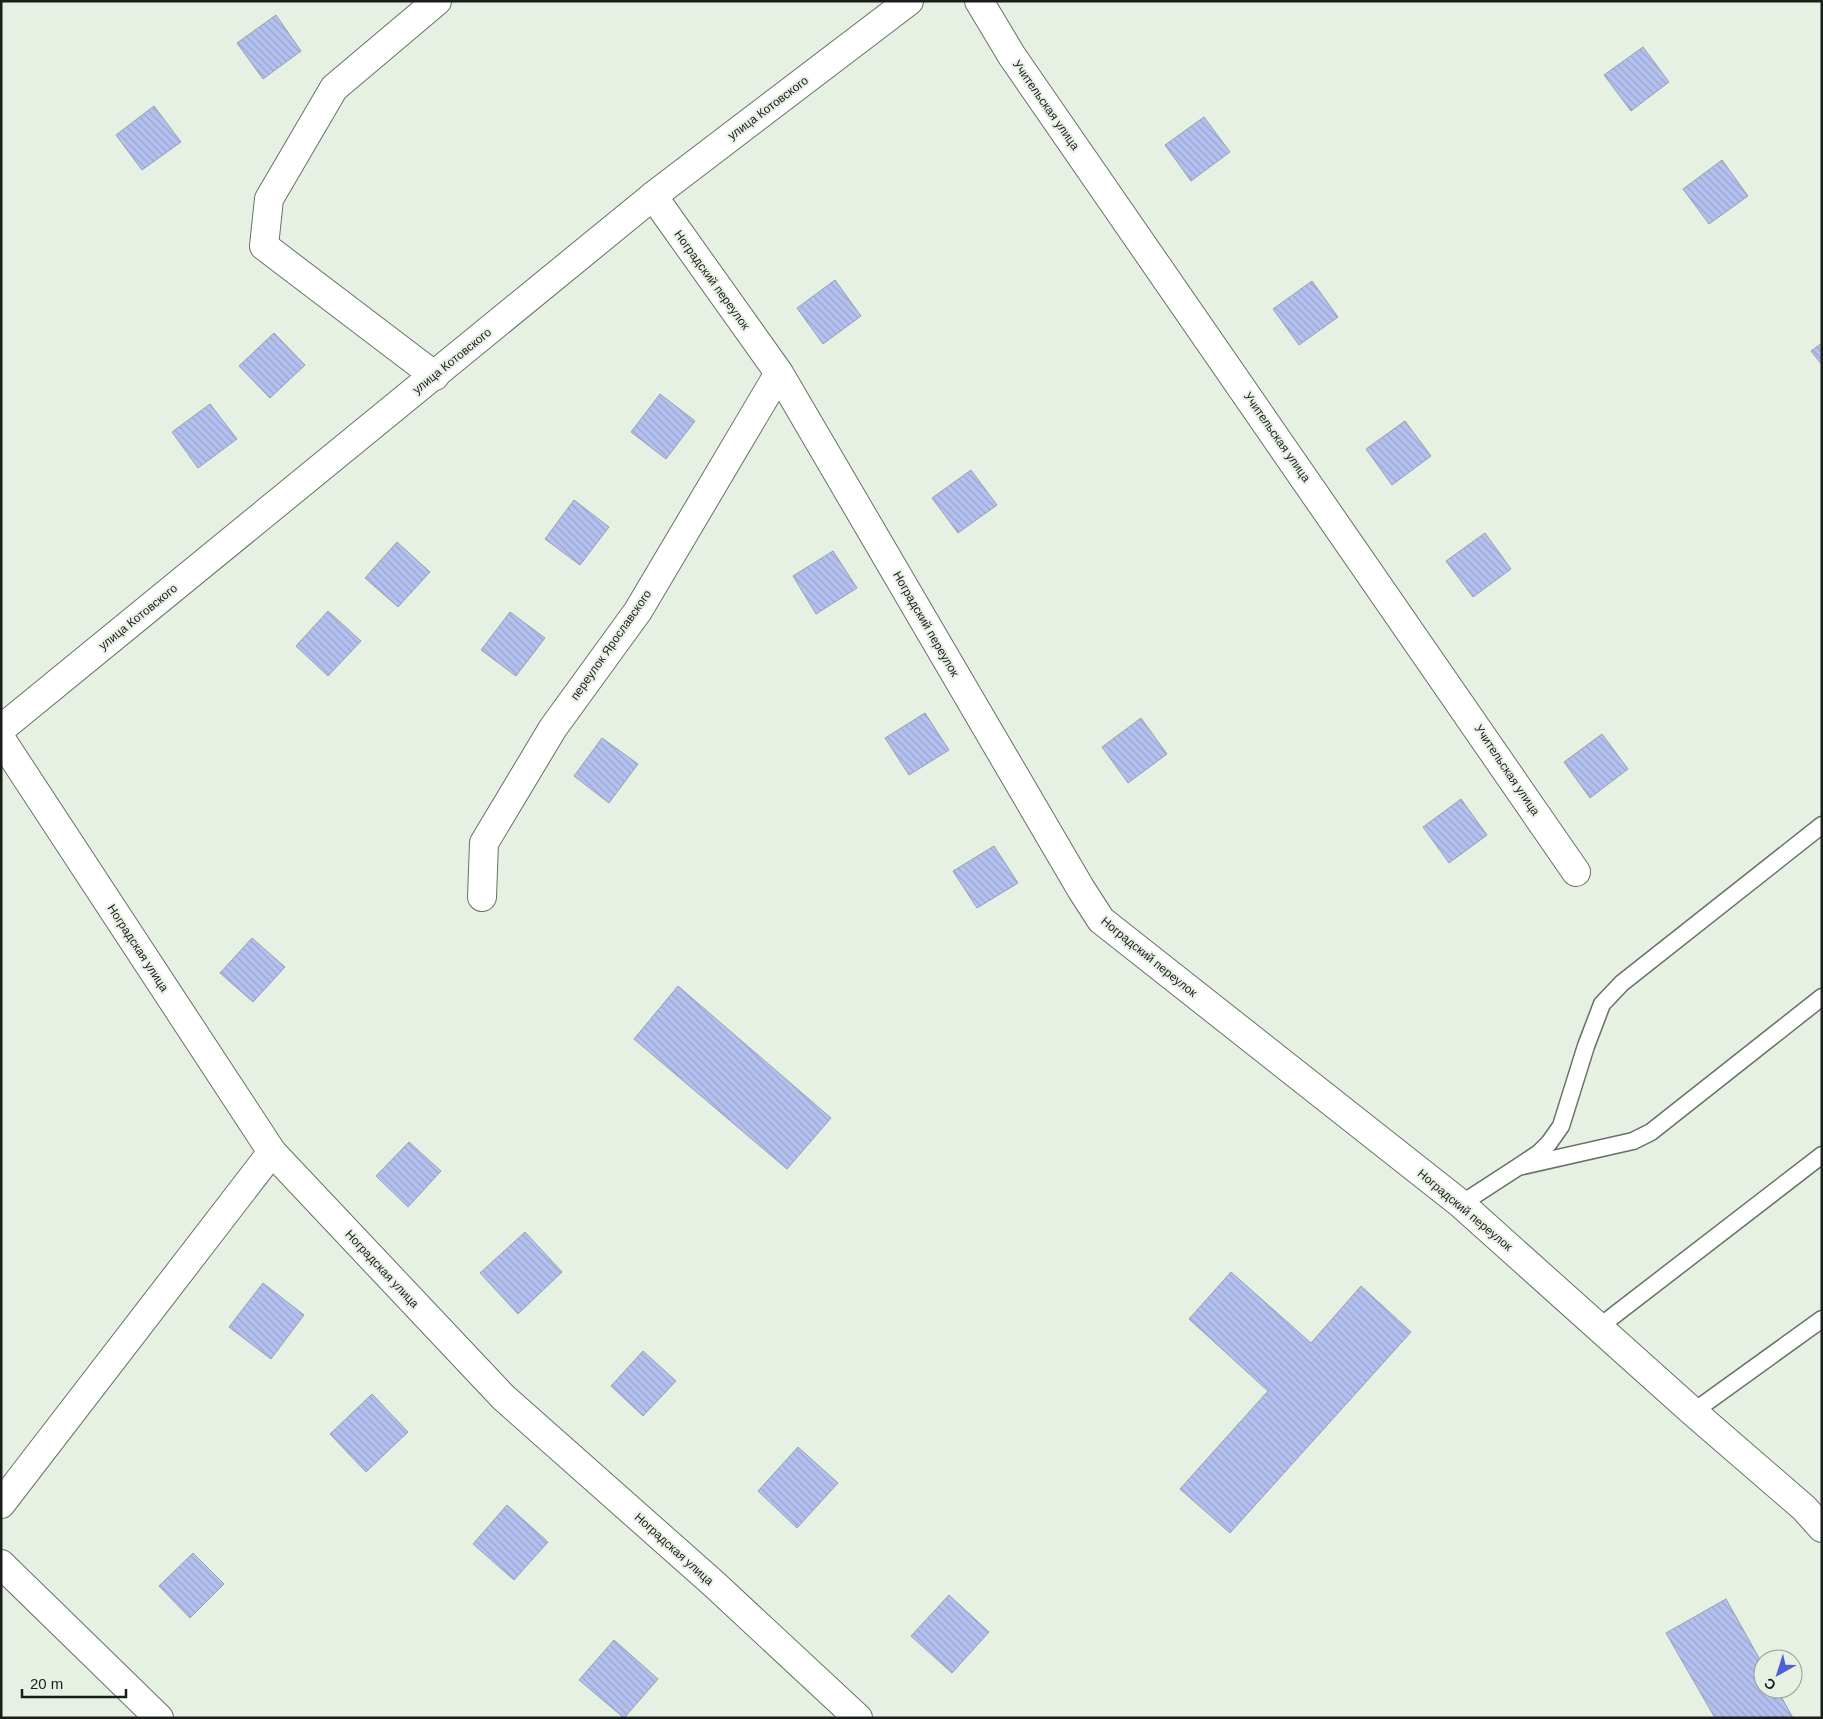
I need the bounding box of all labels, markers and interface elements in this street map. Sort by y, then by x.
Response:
street label: Учительская улица [1010,57,1082,153]
street label: улица Котовского [725,73,811,143]
street label: Ноградский переулок [671,228,753,333]
street label: улица Котовского [410,325,494,397]
street label: Учительская улица [1241,389,1313,485]
street label: Ноградский переулок [890,569,962,680]
street label: улица Котовского [96,581,180,653]
street label: переулок Ярославского [568,587,655,703]
street label: Учительская улица [1471,722,1543,818]
street label: Ноградская улица [105,902,172,994]
street label: Ноградский переулок [1098,914,1200,1000]
street label: Ноградский переулок [1415,1166,1516,1254]
street label: Ноградская улица [342,1227,422,1311]
street label: Ноградская улица [632,1510,716,1588]
north arrow [1753,1649,1803,1699]
scale bar [22,1666,126,1698]
text: 20 m [30,1675,63,1692]
text: С [1761,1675,1779,1694]

